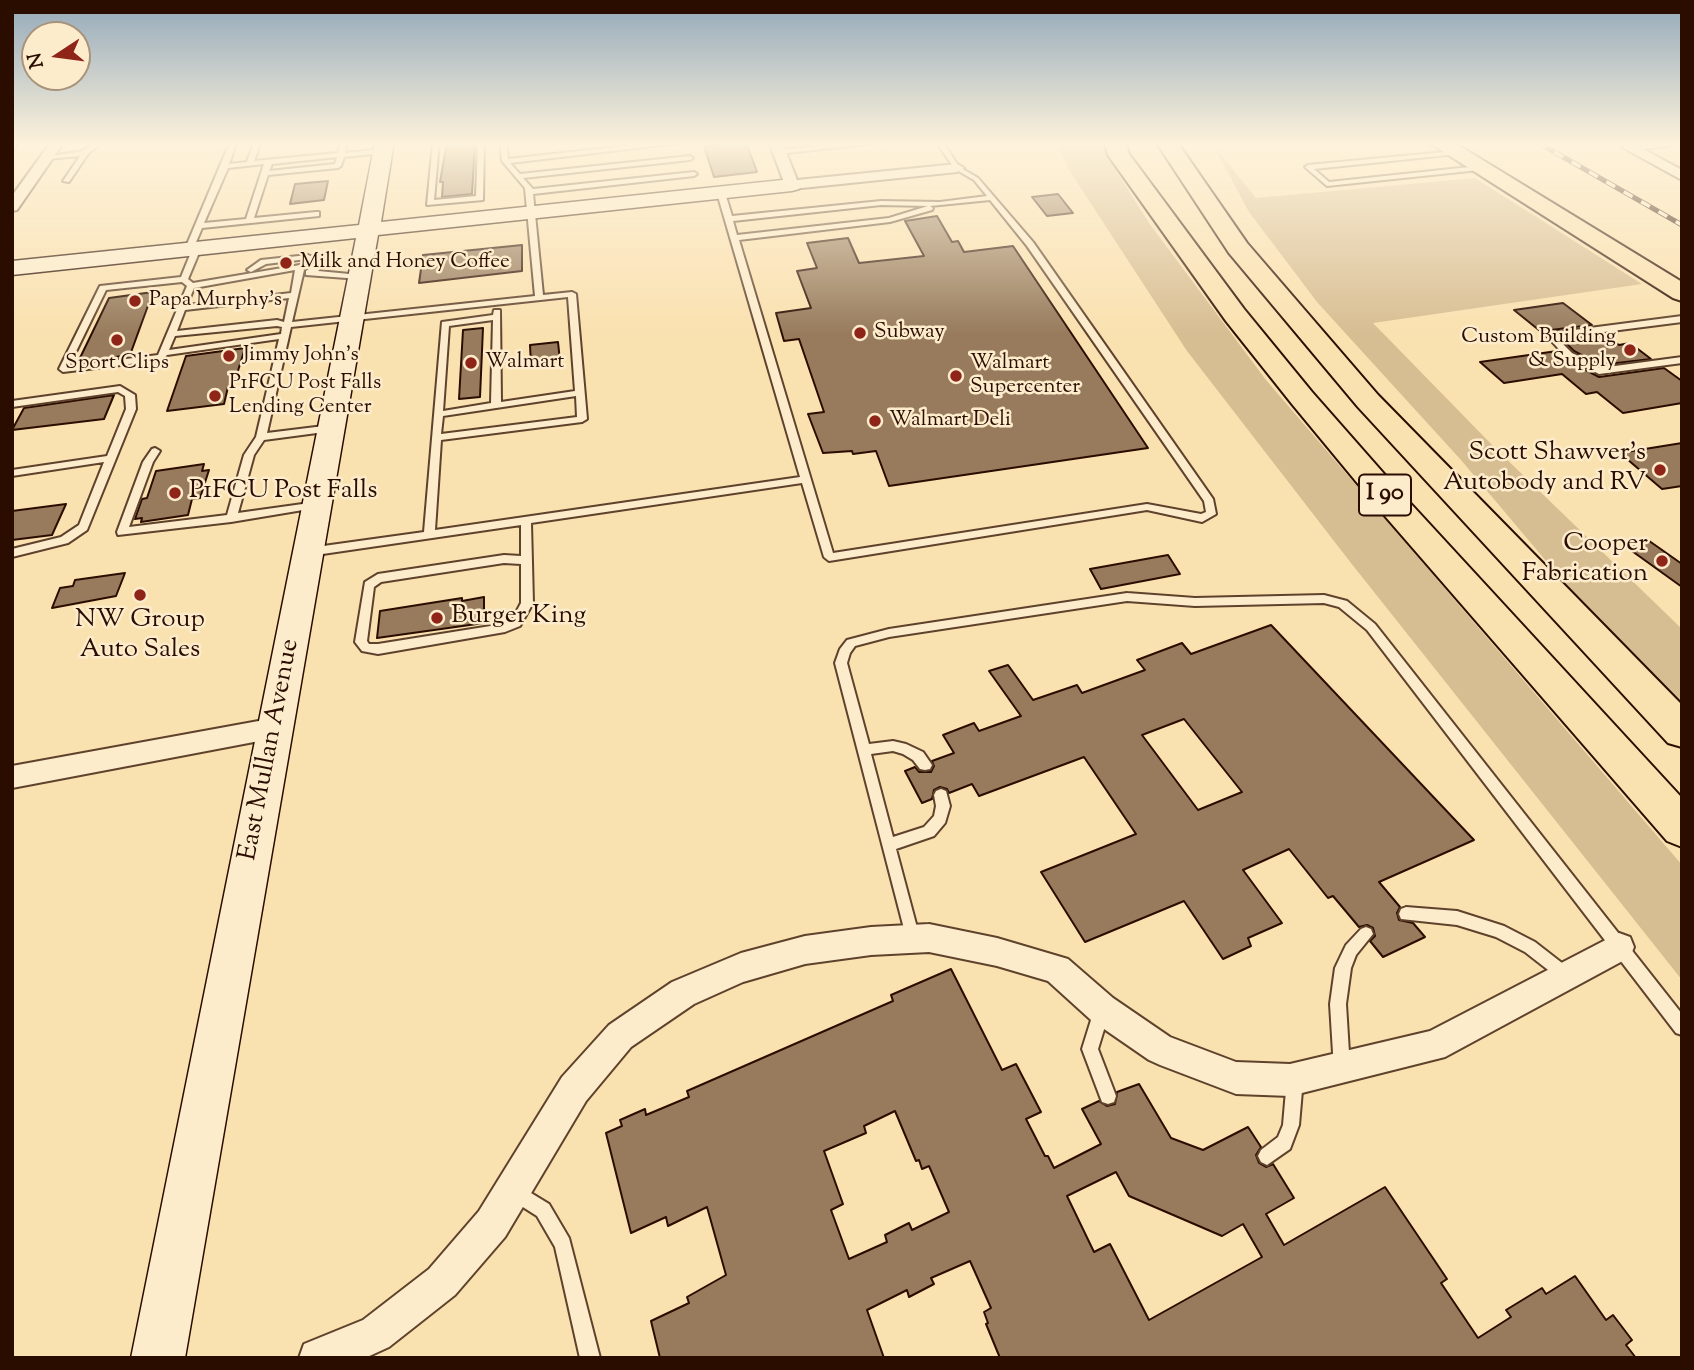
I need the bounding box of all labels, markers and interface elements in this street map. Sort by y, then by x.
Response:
north arrow [21,21,91,91]
text: N [22,50,52,71]
place label: Milk and Honey Coffee [300,250,510,276]
marker: Milk and Honey Coffee [278,255,294,271]
place label: Papa Murphy's [149,288,282,314]
marker: Papa Murphy's [127,293,143,309]
place label: Subway [874,320,945,346]
marker: Subway [852,325,868,341]
place label: Custom Building & Supply [1461,325,1616,375]
marker: Sport Clips [109,332,125,348]
marker: Custom Building & Supply [1622,342,1638,358]
place label: Jimmy John's [243,343,359,369]
marker: Jimmy John's [221,348,237,364]
place label: Walmart [485,350,564,376]
place label: Sport Clips [65,351,169,377]
place label: Walmart Supercenter [970,351,1080,401]
marker: Walmart [463,355,479,371]
marker: Walmart Supercenter [948,368,964,384]
place label: P1FCU Post Falls Lending Center [229,371,381,421]
marker: P1FCU Post Falls Lending Center [207,388,223,404]
place label: Walmart Deli [889,408,1011,434]
marker: Walmart Deli [867,413,883,429]
place label: Scott Shawver's Autobody and RV [1443,439,1646,500]
marker: Scott Shawver's Autobody and RV [1652,462,1668,478]
road number: I 90 [1359,474,1411,516]
place label: P1FCU Post Falls [189,477,377,509]
marker: P1FCU Post Falls [167,485,183,501]
place label: Cooper Fabrication [1522,530,1648,592]
marker: Cooper Fabrication [1654,553,1670,569]
marker: NW Group Auto Sales [132,587,148,603]
place label: Burger King [451,602,586,634]
place label: NW Group Auto Sales [75,606,205,668]
marker: Burger King [429,610,445,626]
street label: East Mullan Avenue [234,637,308,863]

